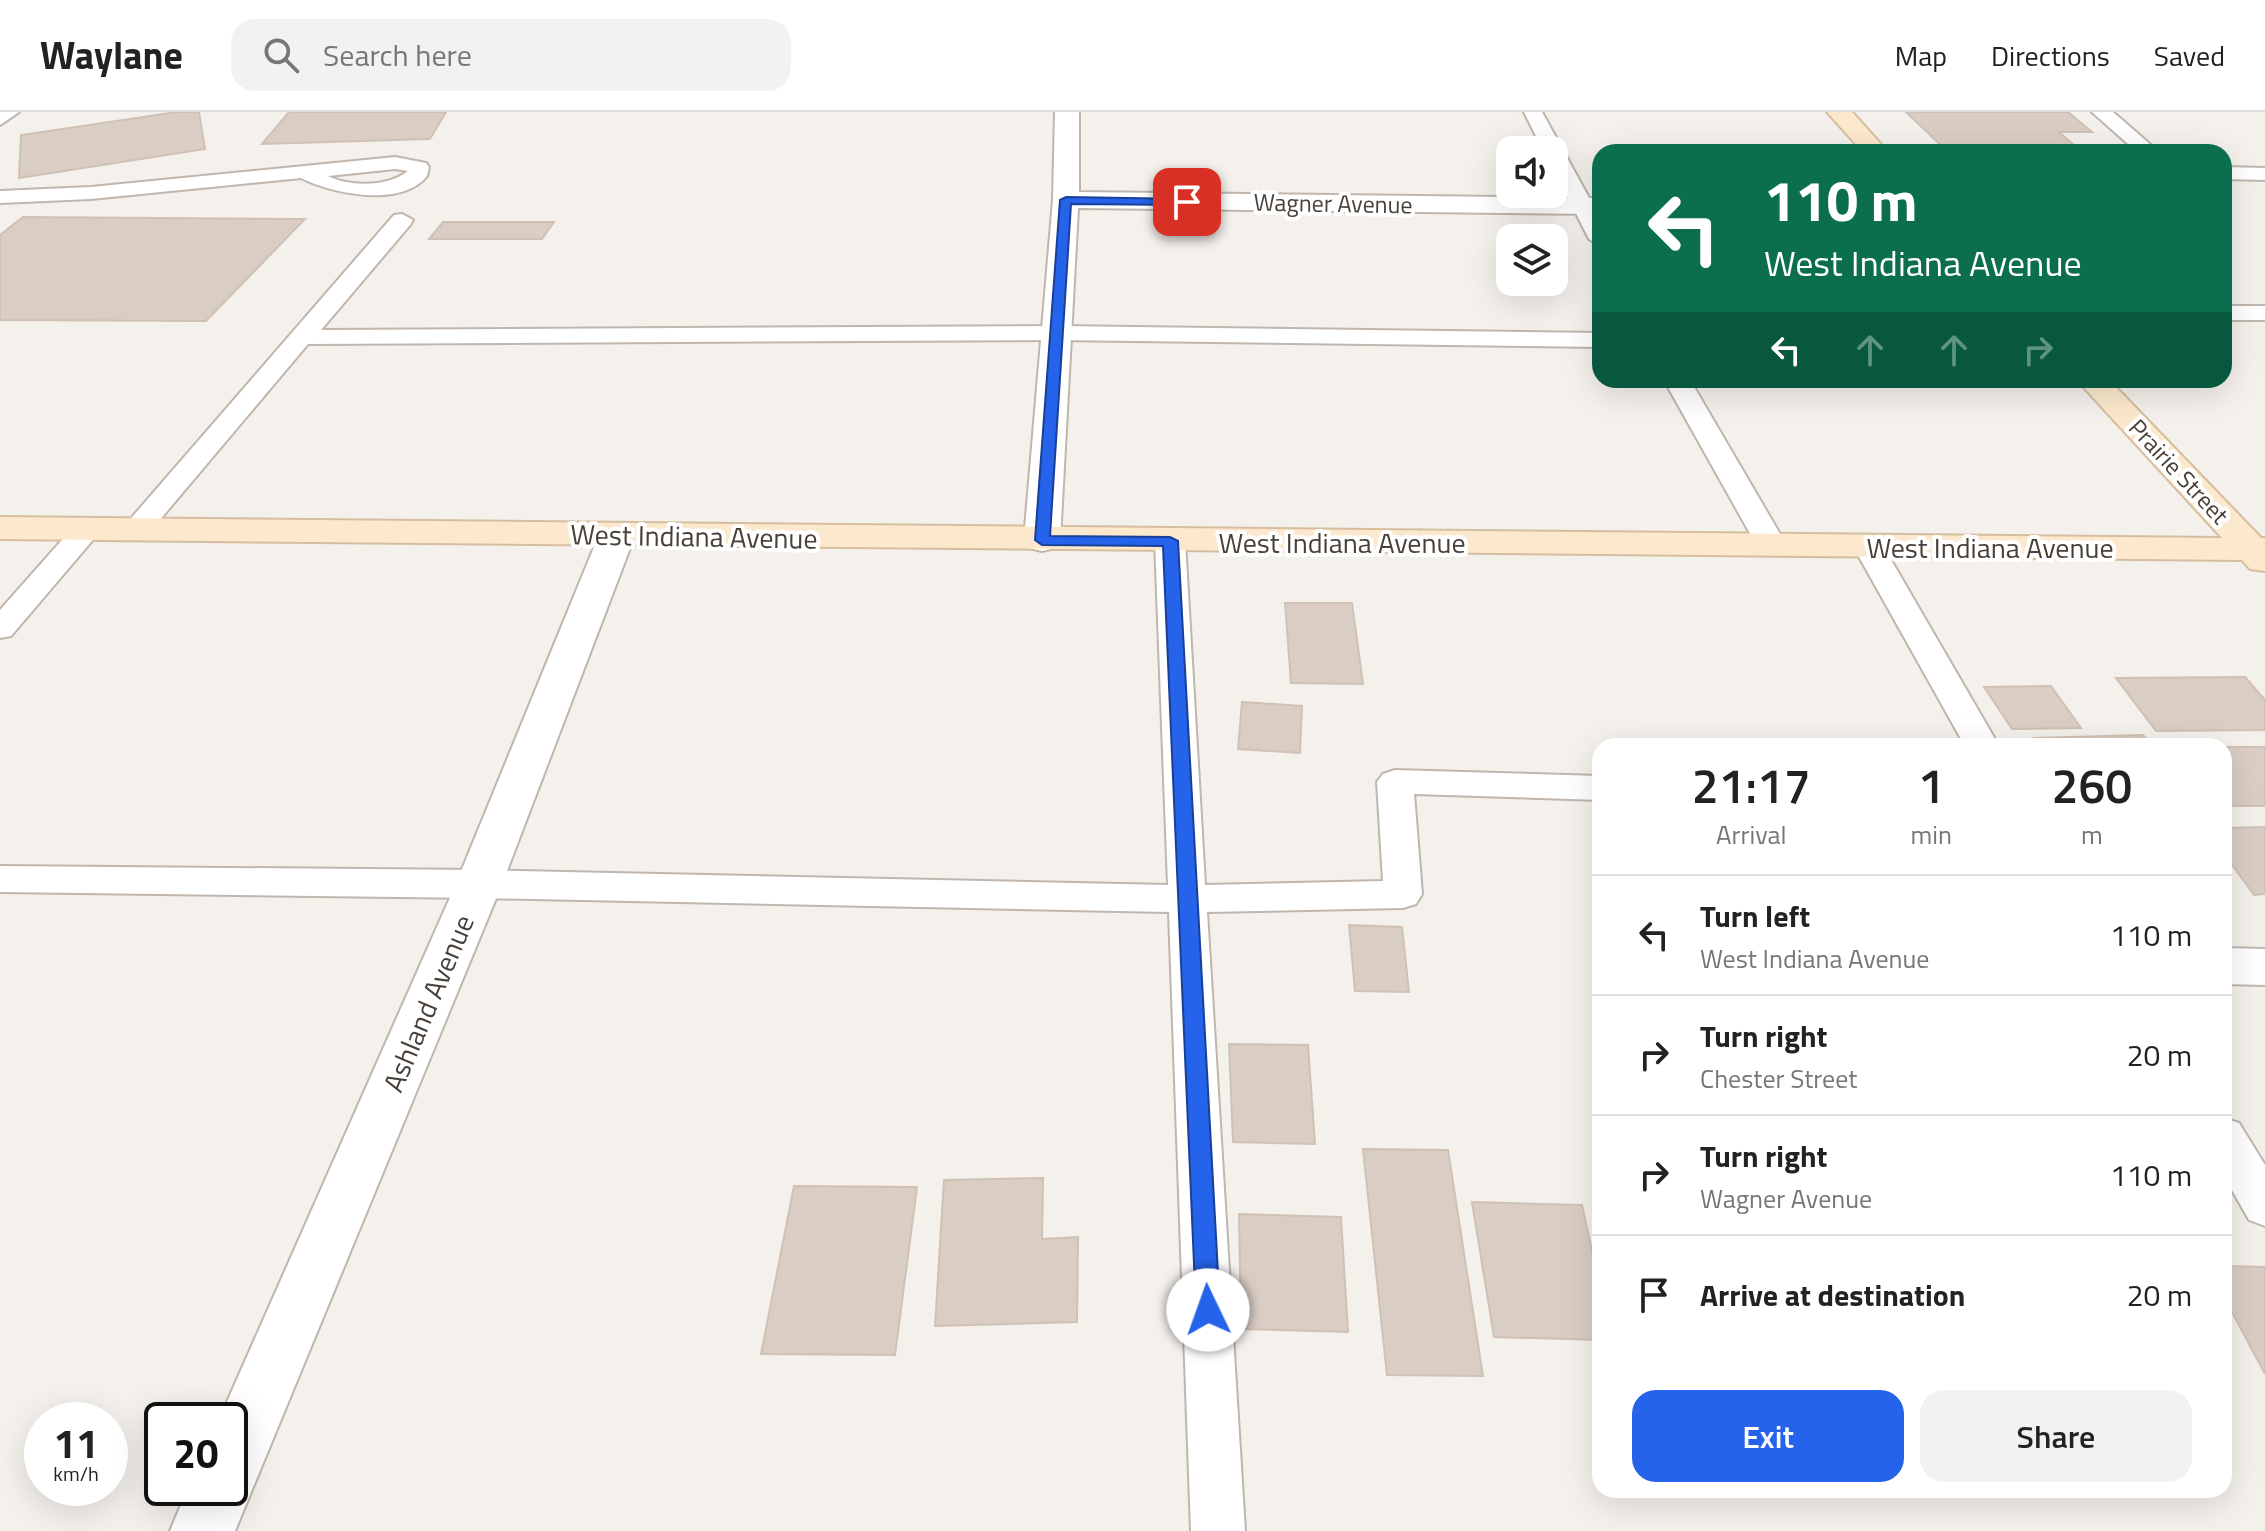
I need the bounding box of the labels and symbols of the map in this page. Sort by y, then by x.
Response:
pin [1153,168,1221,236]
street label: Wagner Avenue [1253,184,1413,222]
street label: Prairie Street [2121,410,2238,532]
street label: West Indiana Avenue [570,512,818,560]
street label: West Indiana Avenue [1218,521,1466,564]
street label: West Indiana Avenue [1866,526,2114,569]
street label: Ashland Avenue [371,908,485,1098]
position arrow [1166,1268,1250,1352]
speed limit sign: 20 [144,1402,248,1506]

